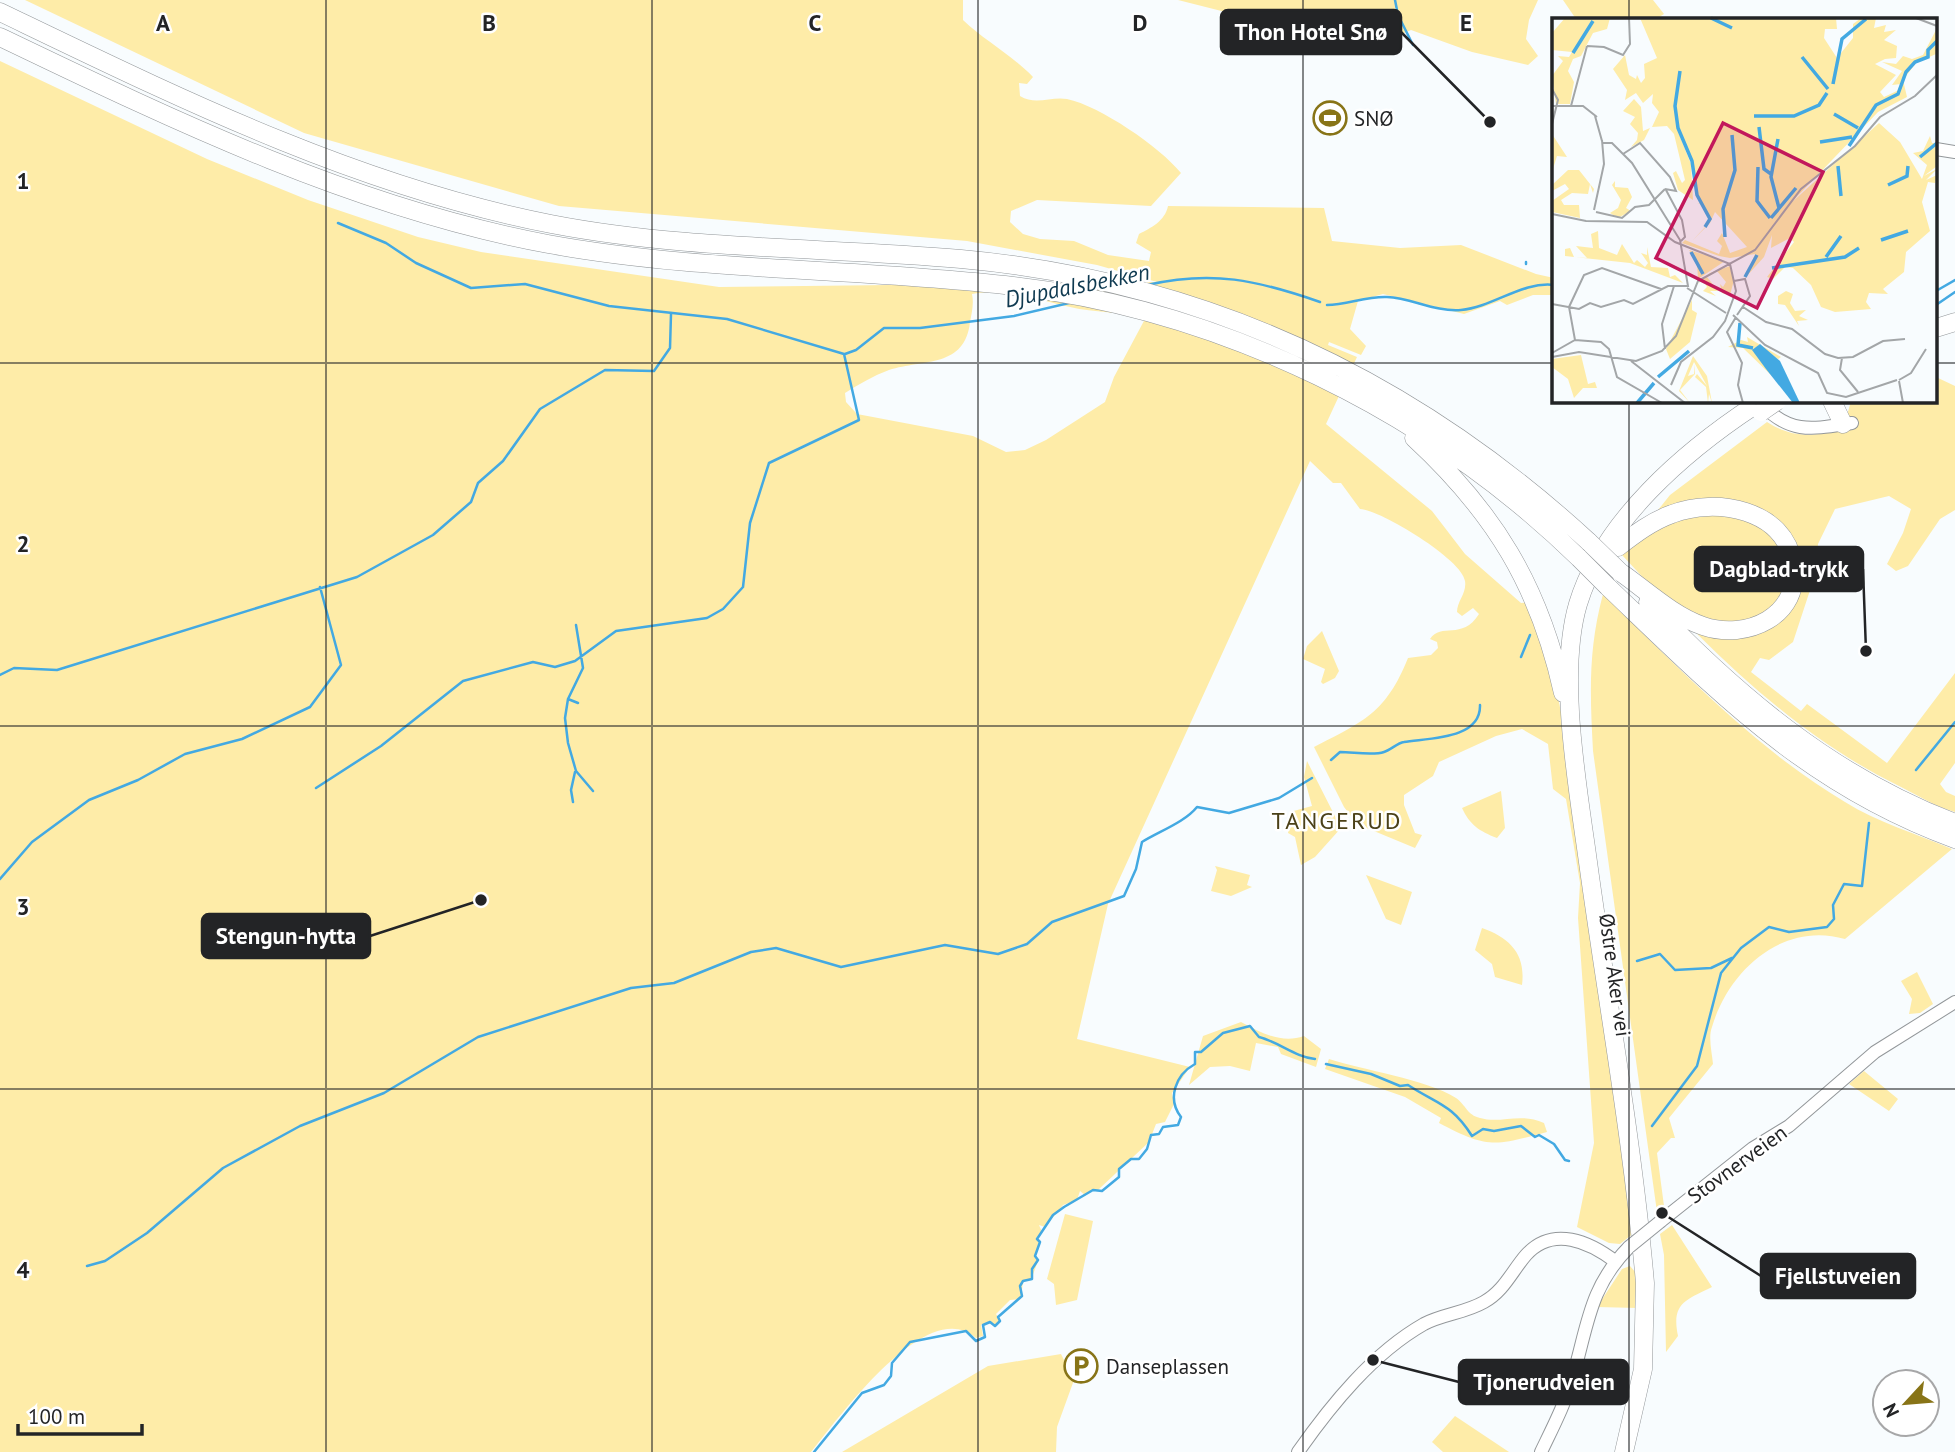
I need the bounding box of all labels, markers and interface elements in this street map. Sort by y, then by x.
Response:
text: A [156,8,170,37]
text: B [482,8,496,37]
text: C [809,8,822,37]
text: D [1133,8,1147,37]
text: E [1460,8,1472,37]
callout: Thon Hotel Snø [1221,10,1401,54]
text: Thon Hotel Snø [1235,17,1387,46]
inset map [1552,18,1938,402]
sports icon: SNØ [1311,99,1349,137]
place label: SNØ [1354,105,1394,132]
text: 1 [16,166,30,195]
water label: Djupdalsbekken [1002,257,1152,313]
text: 2 [16,529,30,558]
callout: Dagblad-trykk [1695,547,1863,591]
text: Dagblad-trykk [1709,554,1849,583]
district label: TANGERUD [1271,805,1403,836]
text: 3 [16,892,30,921]
street label: Østre Aker vei [1593,911,1637,1039]
callout: Stengun-hytta [202,914,370,958]
text: Stengun-hytta [216,921,356,950]
street label: Stovnerveien [1682,1119,1792,1209]
callout: Fjellstuveien [1761,1254,1915,1298]
text: 4 [16,1255,30,1284]
text: Fjellstuveien [1775,1261,1901,1290]
parking icon: Danseplassen [1062,1347,1100,1385]
place label: Danseplassen [1106,1353,1229,1380]
callout: Tjonerudveien [1459,1360,1628,1404]
text: Tjonerudveien [1473,1367,1615,1396]
north arrow [1871,1368,1941,1438]
scale bar [18,1392,142,1436]
text: N [1877,1400,1904,1421]
text: 100 m [28,1403,85,1430]

